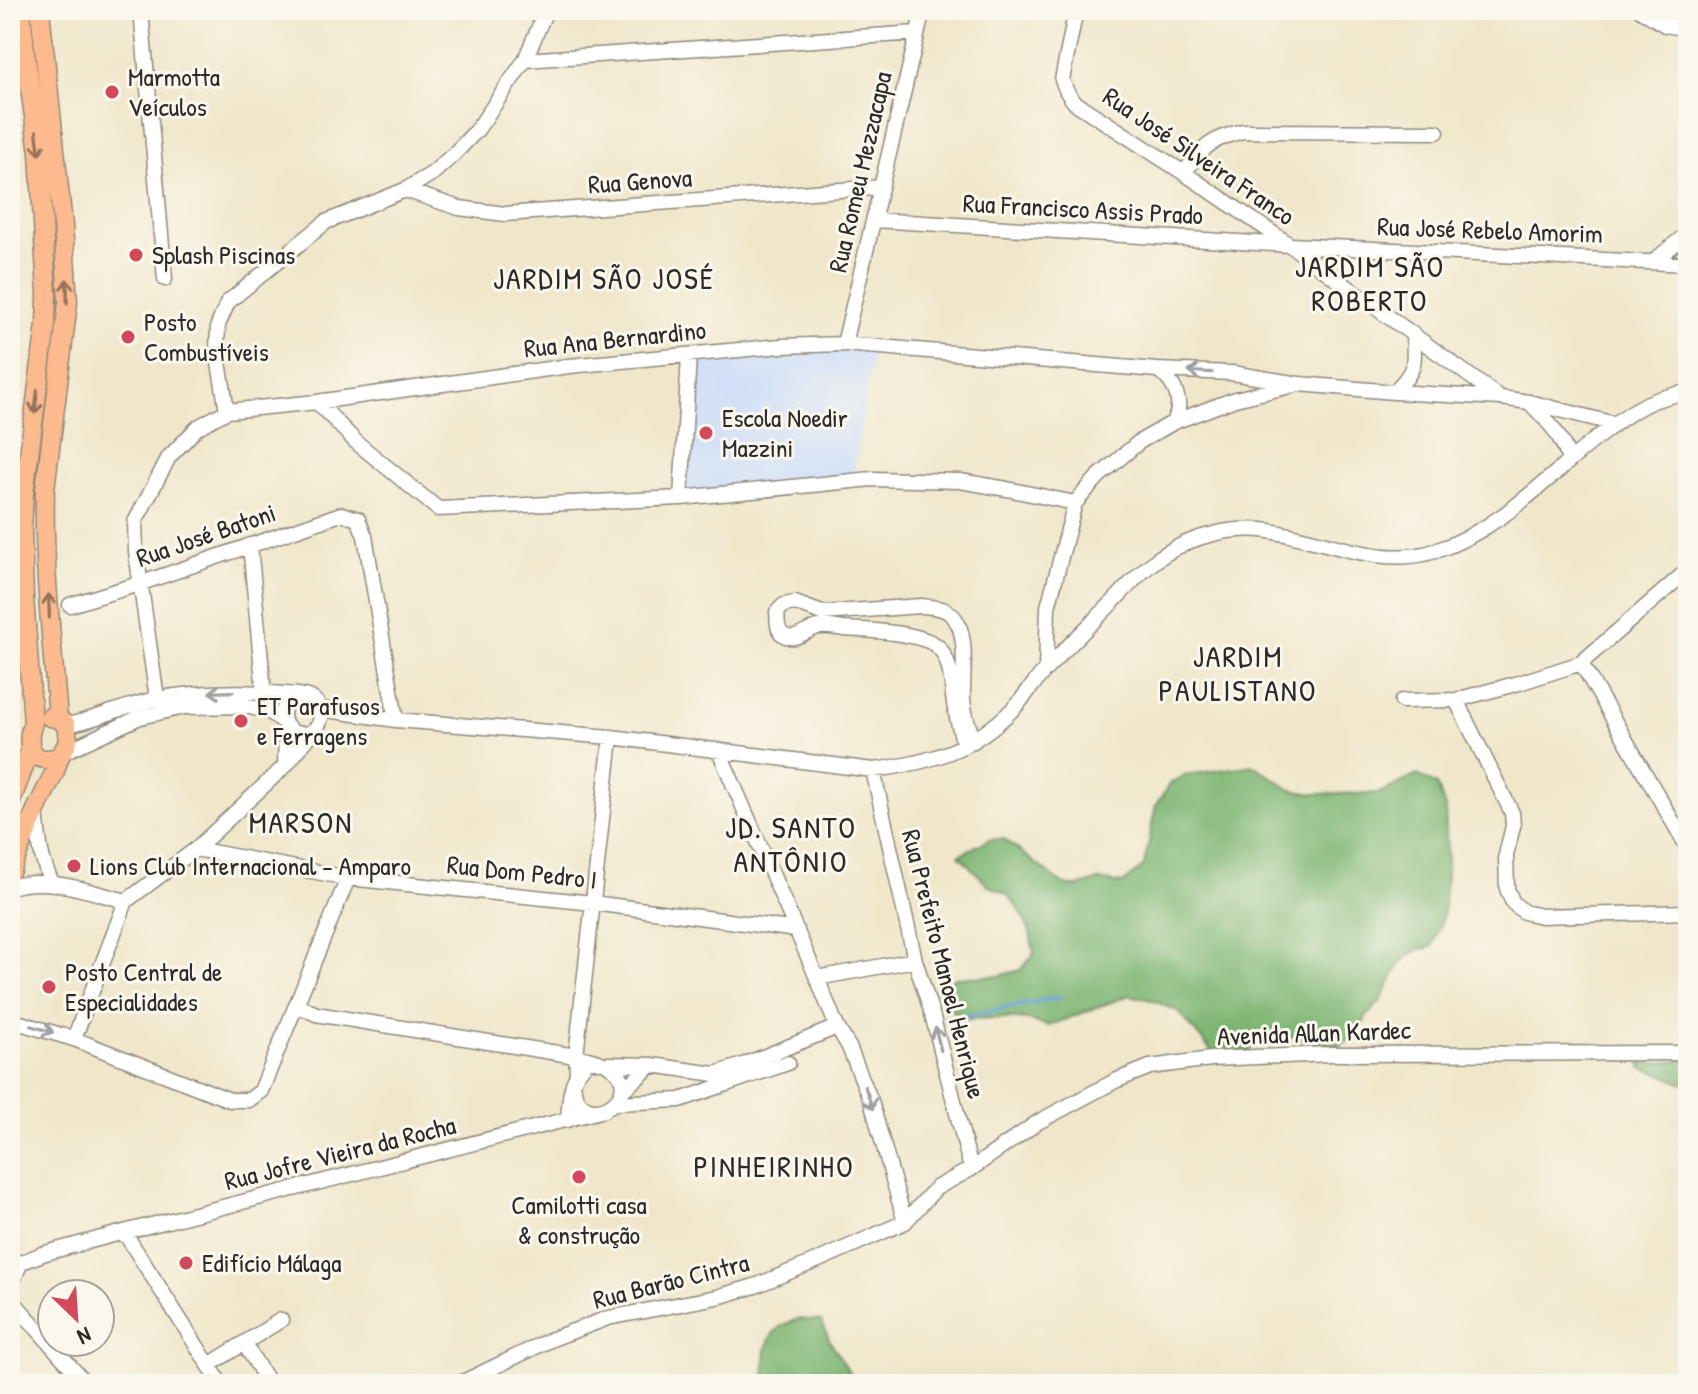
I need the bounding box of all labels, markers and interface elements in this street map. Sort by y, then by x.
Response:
place label: Marmotta Veículos [128,59,220,124]
street label: Rua Romeu Mezzacapa [819,68,900,276]
street label: Rua José Silveira Franco [1096,78,1302,233]
marker: Marmotta Veículos [103,83,121,101]
one-way arrow [31,130,46,155]
street label: Rua Genova [587,159,693,202]
street label: Rua Francisco Assis Prado [962,185,1204,232]
street label: Rua José Rebelo Amorim [1377,208,1603,251]
place label: Splash Piscinas [152,237,295,272]
marker: Splash Piscinas [127,246,145,264]
district label: JARDIM SÃO ROBERTO [1295,246,1445,320]
district label: JARDIM SÃO JOSÉ [493,258,715,298]
one-way arrow [60,278,75,305]
place label: Posto Combustíveis [144,304,269,369]
street label: Rua Ana Bernardino [522,312,708,365]
marker: Posto Combustíveis [119,328,137,346]
one-way arrow [1187,364,1214,379]
one-way arrow [29,388,44,415]
place label: Escola Noedir Mazzini [722,400,848,465]
marker: Escola Noedir Mazzini [697,424,715,442]
street label: Rua José Batoni [132,494,280,575]
one-way arrow [41,593,56,620]
district label: JARDIM PAULISTANO [1159,636,1317,710]
one-way arrow [208,685,235,700]
place label: ET Parafusos e Ferragens [257,688,380,753]
marker: ET Parafusos e Ferragens [232,712,250,730]
district label: MARSON [249,802,353,842]
district label: JD. SANTO ANTÔNIO [725,807,857,881]
street label: Rua Prefeito Manoel Henrique [894,826,995,1102]
street label: Rua Dom Pedro I [445,846,599,897]
place label: Lions Club Internacional - Amparo [90,848,411,883]
marker: Lions Club Internacional - Amparo [65,857,83,875]
place label: Posto Central de Especialidades [65,954,222,1019]
marker: Posto Central de Especialidades [40,978,58,996]
street label: Avenida Allan Kardec [1217,1012,1411,1053]
one-way arrow [29,1023,54,1037]
one-way arrow [930,1027,945,1053]
one-way arrow [863,1085,878,1110]
street label: Rua Jofre Vieira da Rocha [221,1107,459,1198]
district label: PINHEIRINHO [693,1146,855,1186]
marker: Camilotti casa & construção [570,1168,588,1186]
place label: Camilotti casa & construção [511,1187,647,1252]
street label: Rua Barão Cintra [589,1244,752,1317]
place label: Edifício Málaga [202,1245,342,1280]
marker: Edifício Málaga [177,1254,195,1272]
north arrow [36,1278,116,1358]
text: N [73,1320,96,1352]

